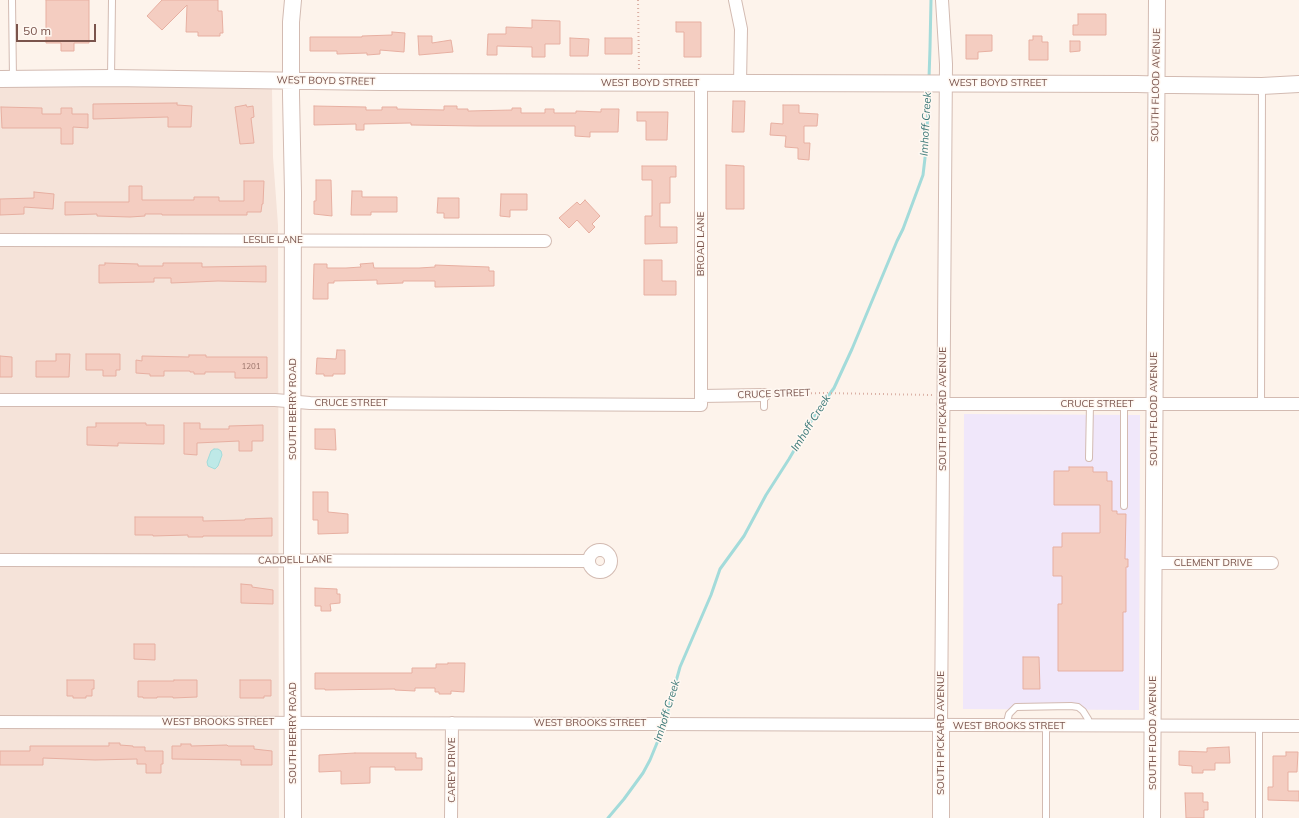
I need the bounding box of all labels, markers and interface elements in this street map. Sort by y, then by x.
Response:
scale bar [18,16,98,42]
text: 50 m [23,23,51,38]
street label: SOUTH FLOOD AVENUE [1149,28,1163,142]
street label: WEST BOYD STREET [277,74,375,88]
street label: WEST BOYD STREET [601,77,699,89]
street label: WEST BOYD STREET [949,77,1047,89]
water label: Imhoff Creek [918,92,934,156]
street label: BROAD LANE [695,212,707,276]
street label: LESLIE LANE [243,234,303,246]
street label: SOUTH PICKARD AVENUE [937,347,949,471]
street label: SOUTH FLOOD AVENUE [1148,352,1160,466]
street label: SOUTH BERRY ROAD [287,358,299,460]
house number: 1201 [241,362,261,372]
street label: CRUCE STREET [737,387,811,401]
water label: Imhoff Creek [788,392,834,454]
street label: CRUCE STREET [314,397,388,409]
street label: CRUCE STREET [1060,398,1134,410]
street label: CADDELL LANE [258,553,332,567]
street label: CLEMENT DRIVE [1174,557,1252,569]
street label: SOUTH PICKARD AVENUE [935,671,947,795]
street label: SOUTH FLOOD AVENUE [1147,676,1159,790]
water label: Imhoff Creek [651,678,683,744]
street label: SOUTH BERRY ROAD [287,682,299,784]
street label: WEST BROOKS STREET [162,716,274,728]
street label: WEST BROOKS STREET [534,717,646,729]
street label: WEST BROOKS STREET [953,720,1065,732]
street label: CAREY DRIVE [446,737,458,803]

